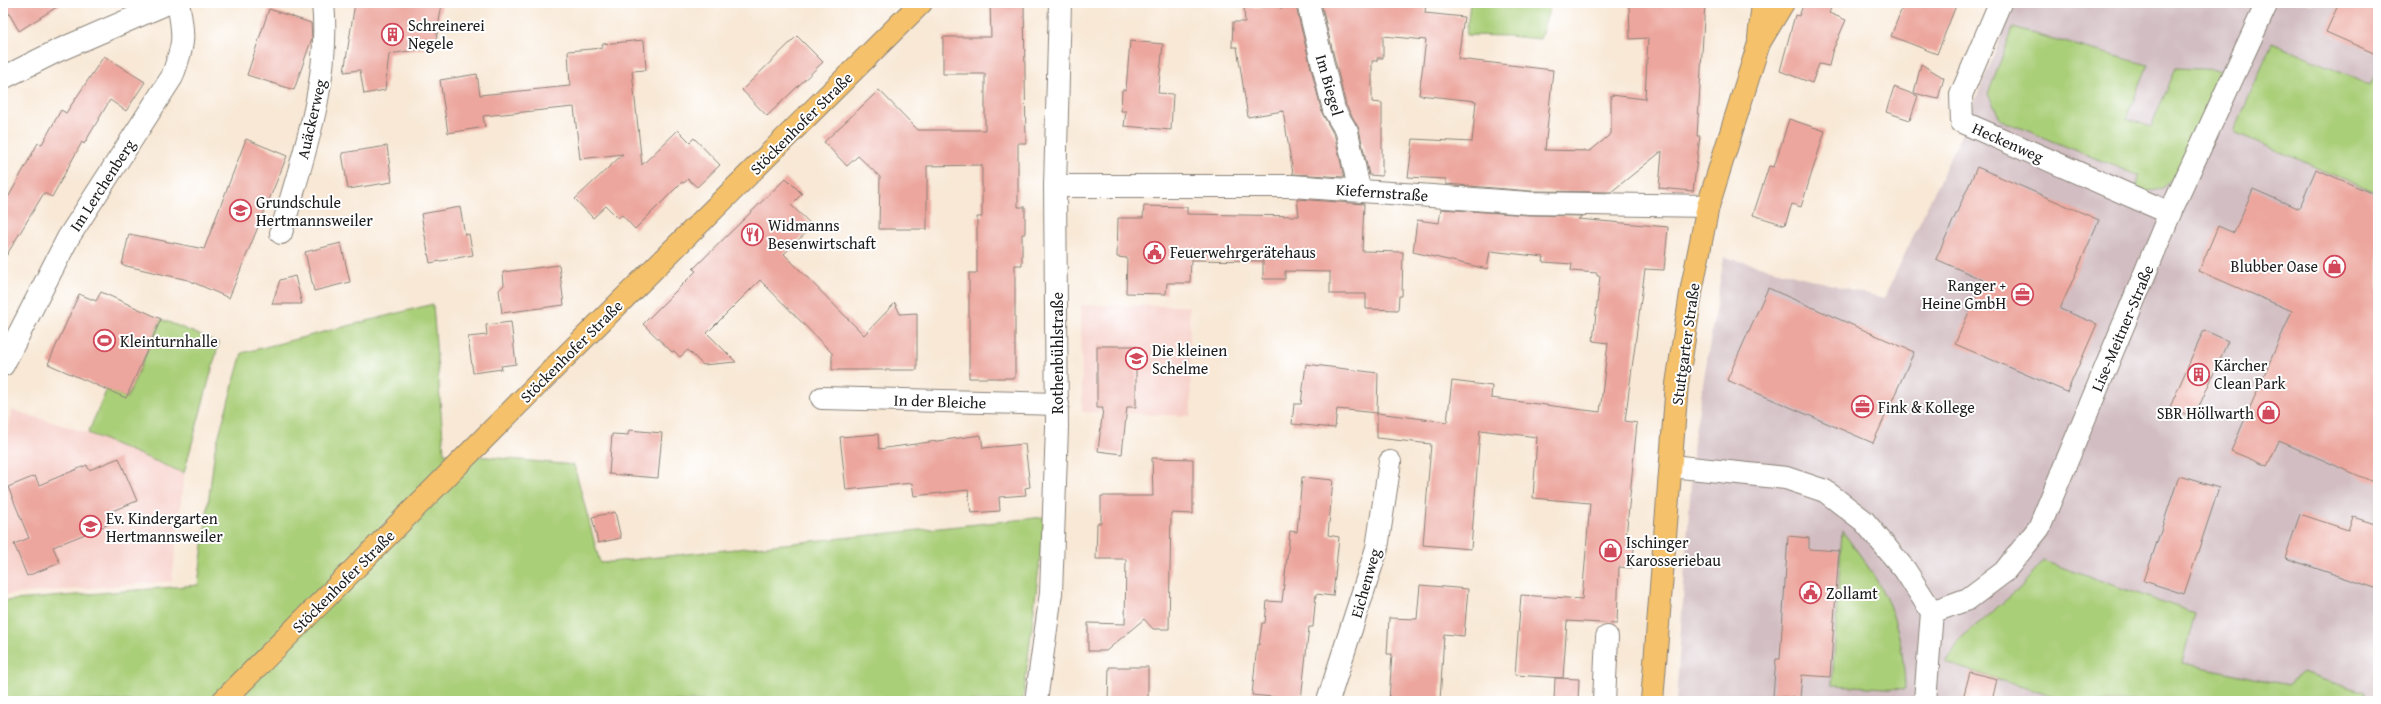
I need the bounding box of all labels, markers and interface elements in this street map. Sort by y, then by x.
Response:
place label: Schreinerei Negele [408,13,485,55]
building icon: Schreinerei Negele [380,21,406,47]
street label: Im Biegel [1310,52,1350,119]
street label: Stöckenhofer Straße [744,66,858,180]
street label: Auäckerweg [290,77,332,161]
street label: Heckenweg [1969,116,2048,168]
street label: Im Lerchenberg [63,134,141,236]
street label: Kiefernstraße [1335,177,1429,207]
place label: Grundschule Hertmannsweiler [256,190,373,232]
school or university icon: Grundschule Hertmannsweiler [228,198,254,224]
place label: Widmanns Besenwirtschaft [768,213,876,255]
restaurant icon: Widmanns Besenwirtschaft [739,221,765,247]
public building icon: Feuerwehrgerätehaus [1141,239,1167,265]
place label: Feuerwehrgerätehaus [1170,240,1316,264]
shop icon: Blubber Oase [2321,253,2347,279]
place label: Blubber Oase [2230,254,2318,278]
street label: Lise-Meitner-Straße [2085,261,2159,395]
place label: Ranger + Heine GmbH [1922,273,2006,315]
street label: Stuttgarter Straße [1665,281,1705,407]
office icon: Ranger + Heine GmbH [2009,281,2035,307]
street label: Rothenbühlstraße [1045,292,1069,414]
street label: Stöckenhofer Straße [514,294,628,408]
sports icon: Kleinturnhalle [92,328,118,354]
place label: Kleinturnhalle [120,329,218,353]
place label: Die kleinen Schelme [1152,338,1227,380]
school or university icon: Die kleinen Schelme [1123,346,1149,372]
place label: Kärcher Clean Park [2214,353,2287,395]
building icon: Kärcher Clean Park [2186,361,2212,387]
street label: In der Bleiche [893,387,987,415]
office icon: Fink & Kollege [1849,394,1875,420]
place label: Fink & Kollege [1878,395,1975,419]
shop icon: SBR Höllwarth [2256,400,2282,426]
place label: SBR Höllwarth [2157,401,2254,425]
place label: Ev. Kindergarten Hertmannsweiler [106,506,223,548]
school or university icon: Ev. Kindergarten Hertmannsweiler [78,514,104,540]
street label: Stöckenhofer Straße [286,524,400,638]
place label: Ischinger Karosseriebau [1626,530,1721,572]
shop icon: Ischinger Karosseriebau [1597,538,1623,564]
street label: Eichenweg [1344,545,1386,621]
public building icon: Zollamt [1797,580,1823,606]
place label: Zollamt [1826,581,1878,605]

